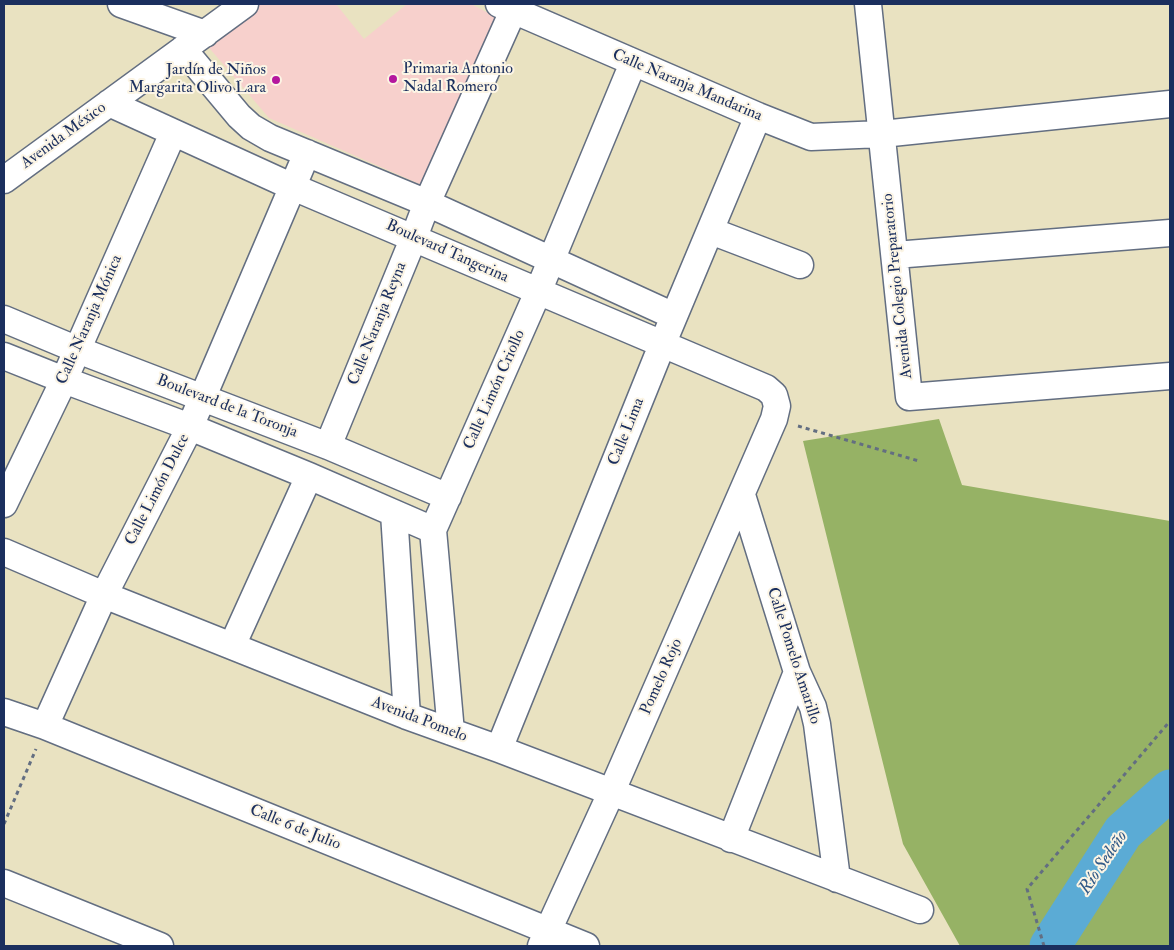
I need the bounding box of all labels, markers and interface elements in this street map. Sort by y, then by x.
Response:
street label: Calle Naranja Mandarina [609,46,765,126]
place label: Primaria Antonio Nadal Romero [403,60,513,98]
place label: Jardín de Niños Margarita Olivo Lara [129,61,266,99]
marker: Primaria Antonio Nadal Romero [387,73,399,85]
marker: Jardín de Niños Margarita Olivo Lara [270,74,282,86]
street label: Avenida México [18,99,110,173]
street label: Avenida Colegio Preparatorio [879,192,917,380]
street label: Boulevard Tangerina [383,216,511,288]
street label: Calle Naranja Mónica [53,252,127,388]
street label: Calle Naranja Reyna [345,260,411,388]
street label: Calle Limón Criollo [460,327,530,453]
street label: Boulevard de la Toronja [154,371,300,443]
street label: Calle Lima [605,395,649,469]
street label: Calle Limón Dulce [122,431,194,549]
street label: Calle Pomelo Amarillo [762,585,824,727]
street label: Pomelo Rojo [637,636,687,718]
street label: Avenida Pomelo [368,693,470,747]
street label: Calle 6 de Julio [247,801,343,855]
water label: Río Sedeño [1075,827,1133,899]

